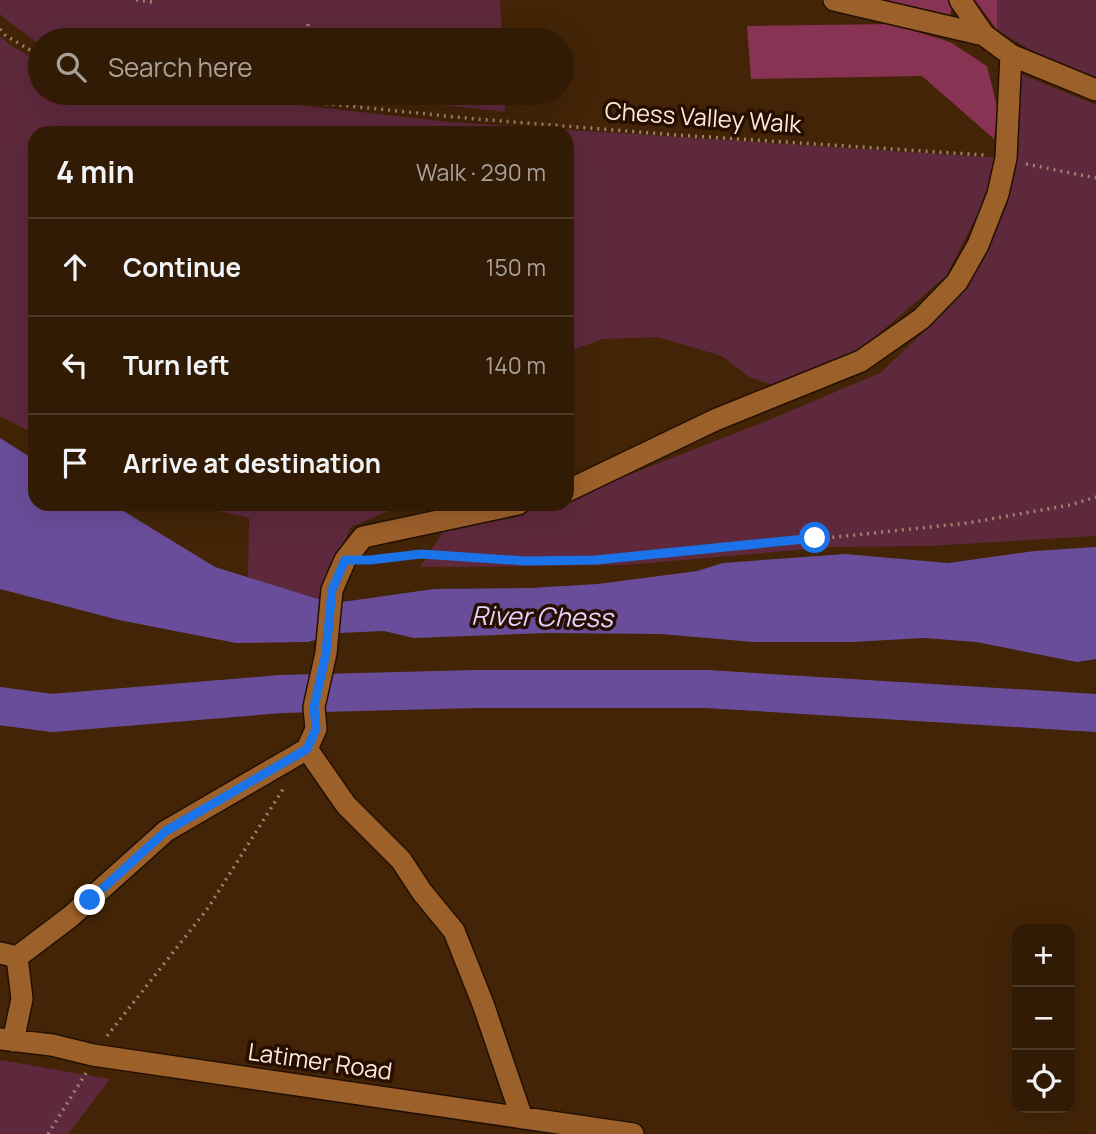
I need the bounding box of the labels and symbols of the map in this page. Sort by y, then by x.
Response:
street label: Chess Valley Walk [604,93,804,140]
route start [799,522,830,553]
water label: River Chess [471,597,615,635]
route end [74,884,105,915]
street label: Latimer Road [246,1034,395,1087]

